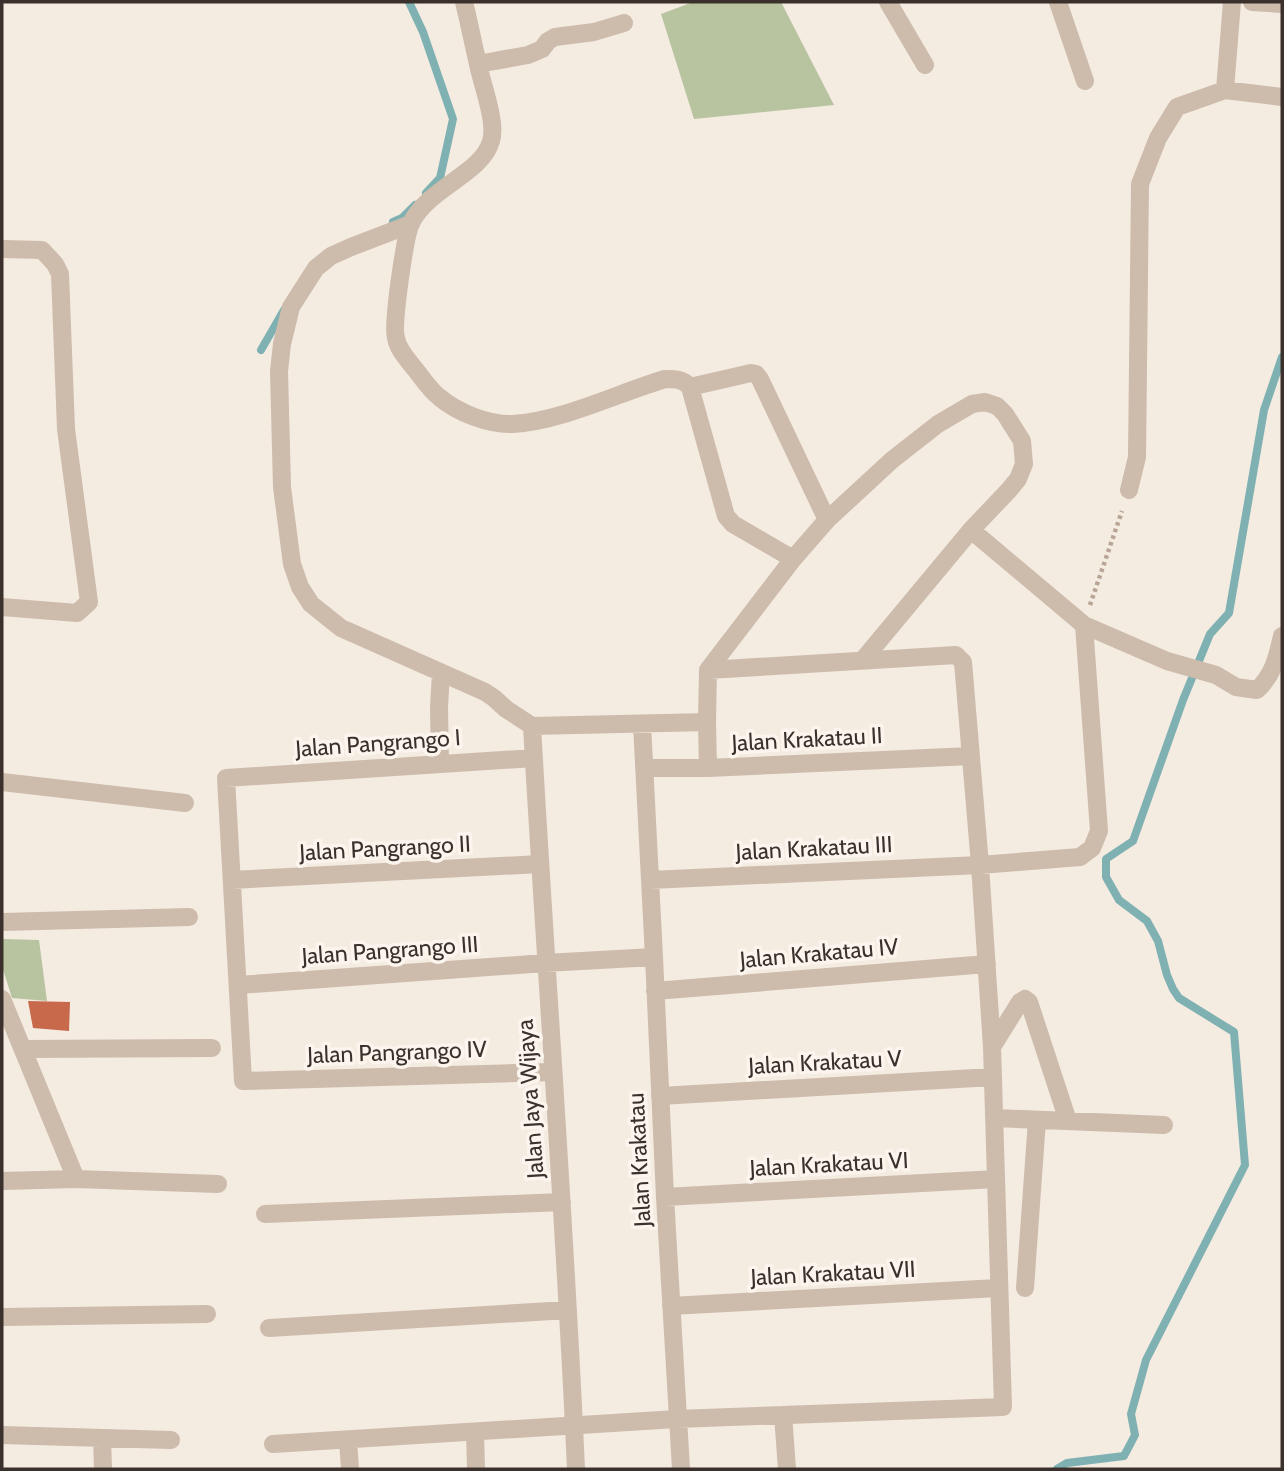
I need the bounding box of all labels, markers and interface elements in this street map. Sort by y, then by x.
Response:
street label: Jalan Krakatau II [730,721,883,757]
street label: Jalan Pangrango I [293,723,462,763]
street label: Jalan Pangrango II [298,830,471,867]
street label: Jalan Krakatau III [734,830,893,866]
street label: Jalan Pangrango III [300,930,479,970]
street label: Jalan Krakatau IV [737,932,900,974]
street label: Jalan Jaya Wijaya [510,1018,550,1181]
street label: Jalan Pangrango IV [306,1035,487,1069]
street label: Jalan Krakatau V [747,1044,902,1080]
street label: Jalan Krakatau [622,1092,657,1229]
street label: Jalan Krakatau VI [748,1146,909,1182]
street label: Jalan Krakatau VII [749,1255,916,1291]

